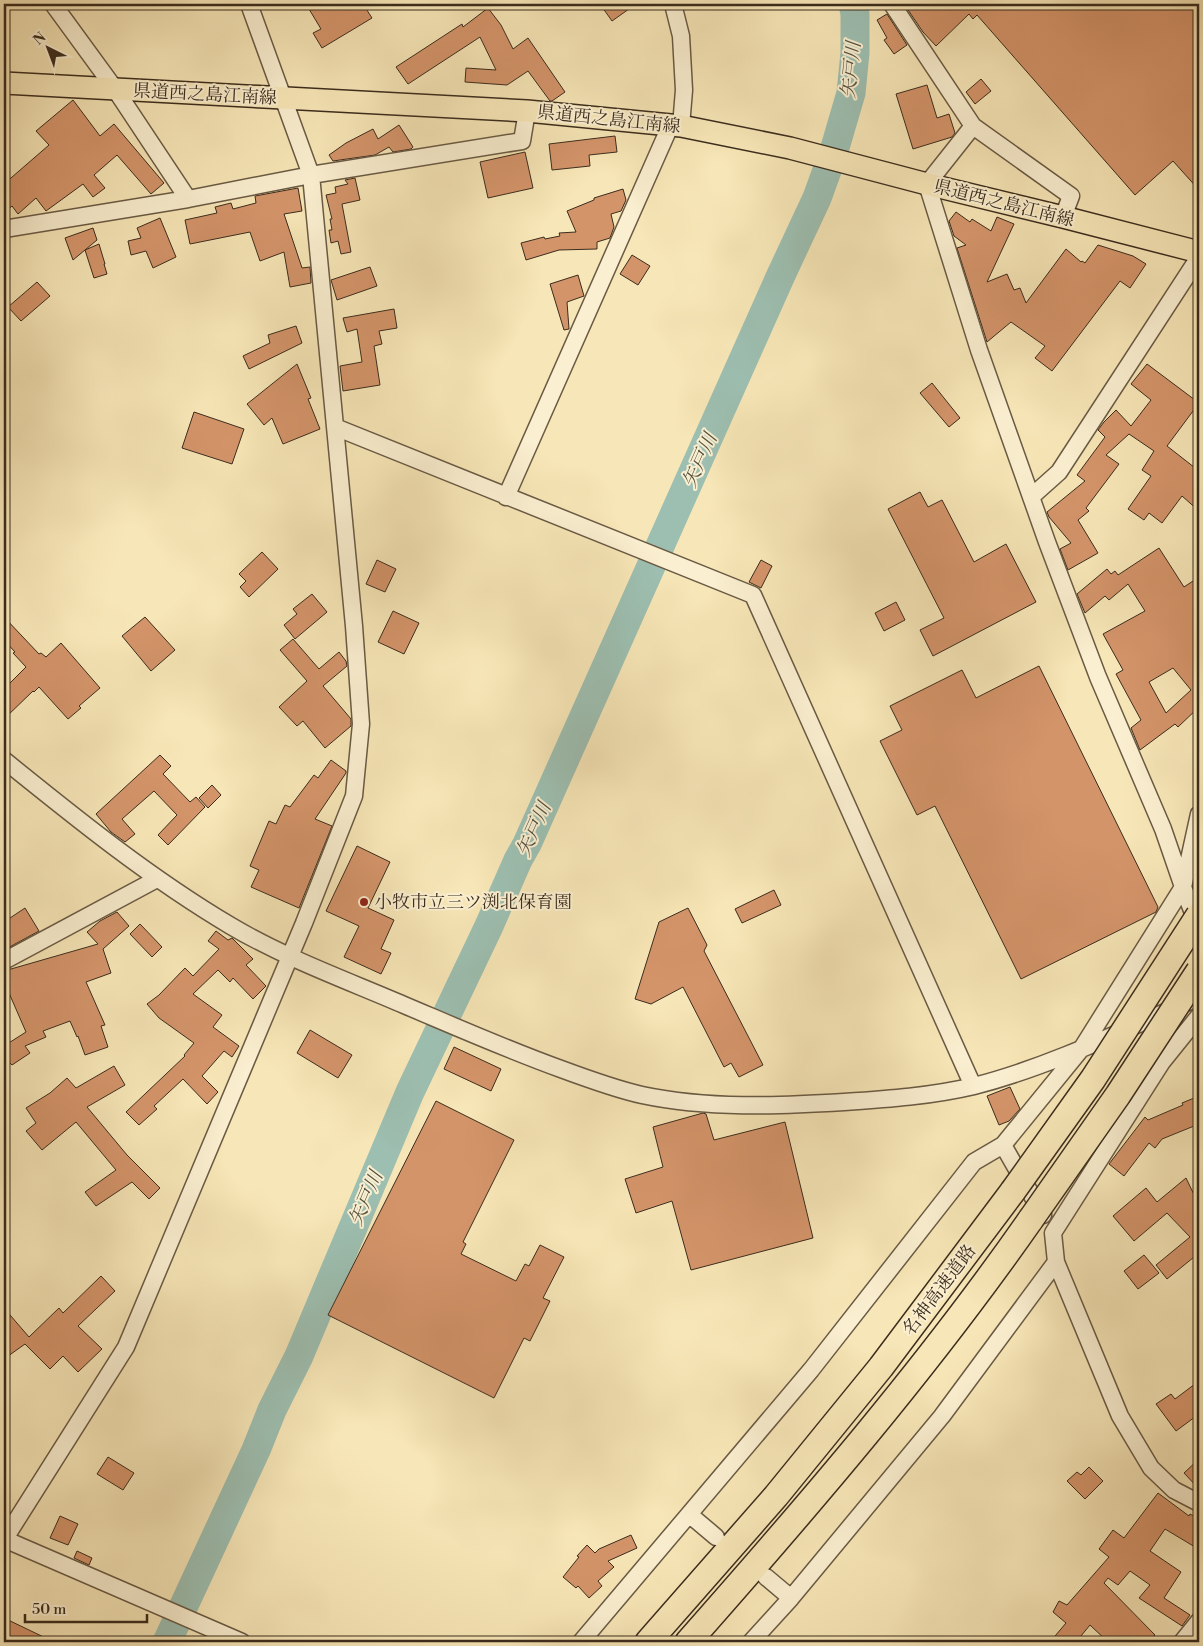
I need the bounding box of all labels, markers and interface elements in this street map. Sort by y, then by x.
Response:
north arrow [22,22,72,72]
text: N [30,29,50,49]
water label: 矢戸川 [836,39,866,100]
street label: 県道西之島江南線 [132,79,277,110]
street label: 県道西之島江南線 [536,101,682,138]
street label: 県道西之島江南線 [931,175,1077,232]
water label: 矢戸川 [677,428,723,491]
water label: 矢戸川 [511,797,557,860]
place label: 小牧市立三ツ渕北保育園 [374,891,572,914]
marker: 小牧市立三ツ渕北保育園 [358,896,370,908]
water label: 矢戸川 [344,1166,389,1229]
street label: 名神高速道路 [898,1240,981,1340]
scale bar [25,1591,148,1623]
text: 50 m [32,1600,66,1619]

